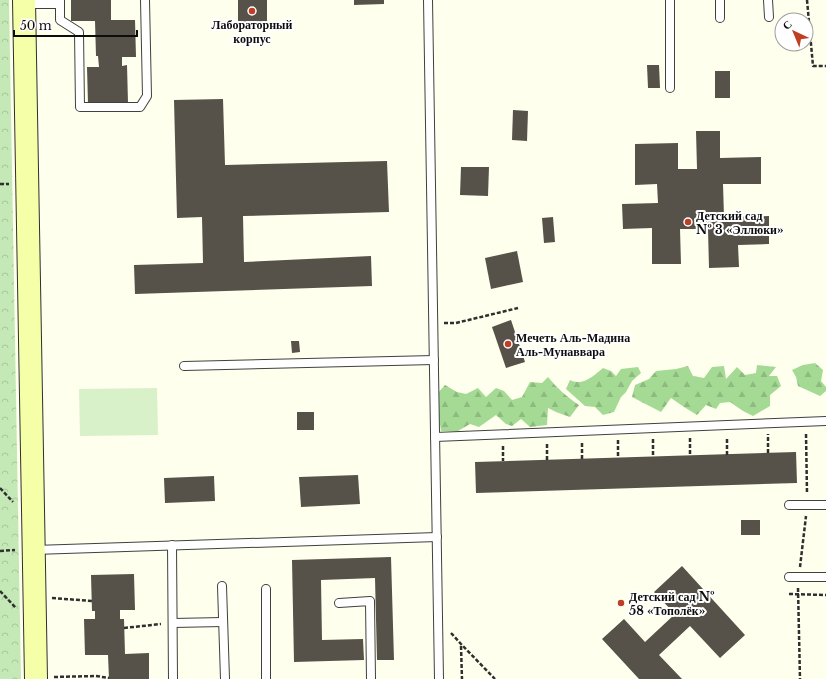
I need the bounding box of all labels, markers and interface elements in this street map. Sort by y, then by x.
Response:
marker: Лабораторный корпус [247,6,257,16]
scale bar [14,12,137,38]
north arrow [774,12,814,52]
place label: Лабораторный корпус [212,17,292,46]
text: С [779,17,795,33]
text: 50 m [20,18,52,33]
place label: Детский сад № 3 «Эллюки» [696,208,784,237]
marker: Детский сад № 3 «Эллюки» [683,217,693,227]
place label: Мечеть Аль-Мадина Аль-Мунаввара [516,330,630,359]
marker: Мечеть Аль-Мадина Аль-Мунаввара [503,339,513,349]
place label: Детский сад № 58 «Тополёк» [629,589,715,618]
marker: Детский сад № 58 «Тополёк» [616,598,626,608]

